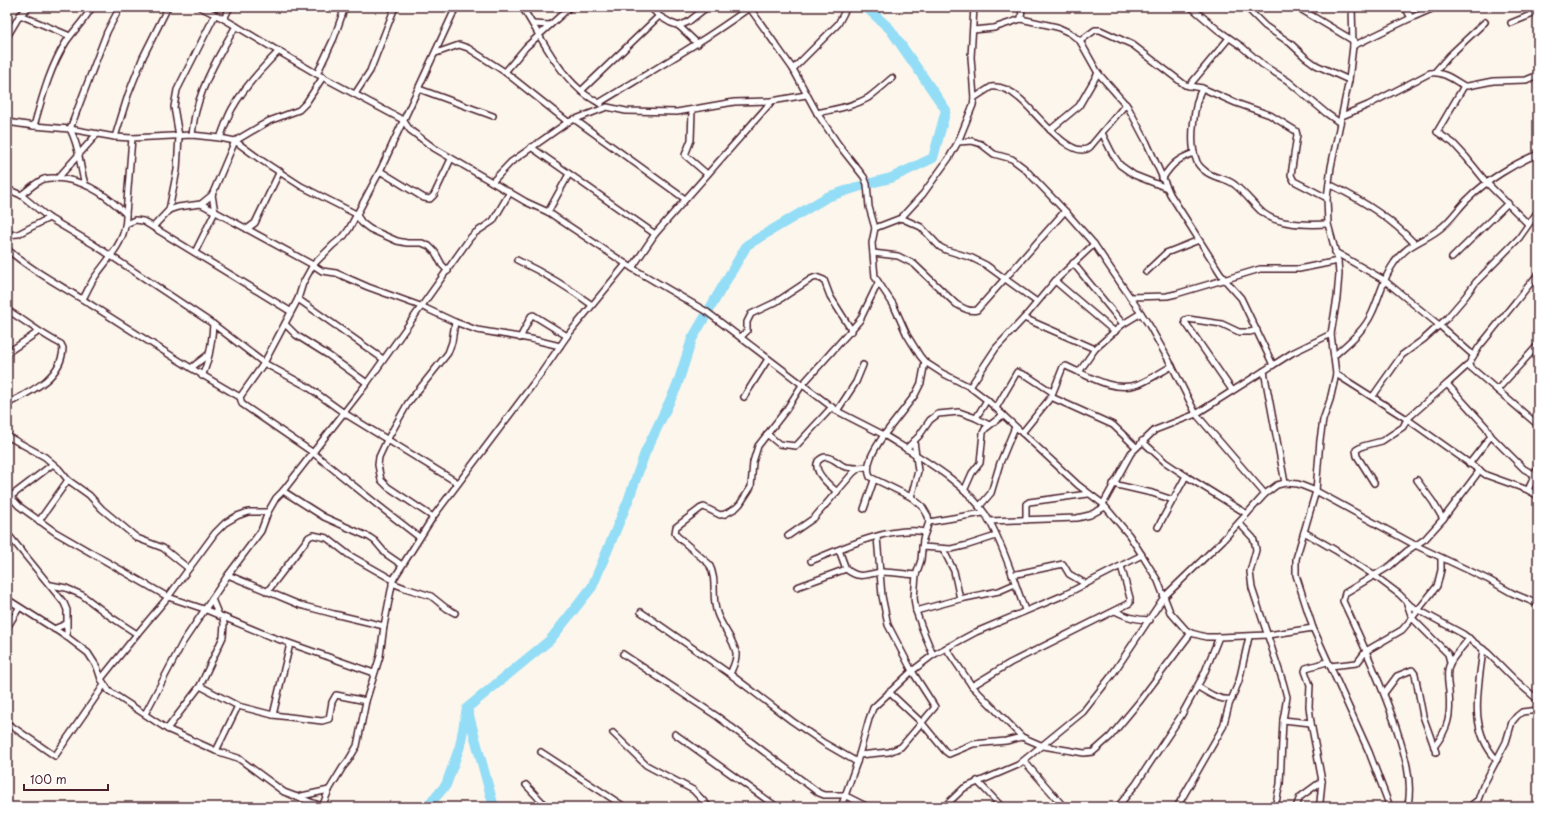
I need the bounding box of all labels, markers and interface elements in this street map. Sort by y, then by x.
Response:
scale bar [24,766,108,792]
text: 100 m [30,770,67,788]

